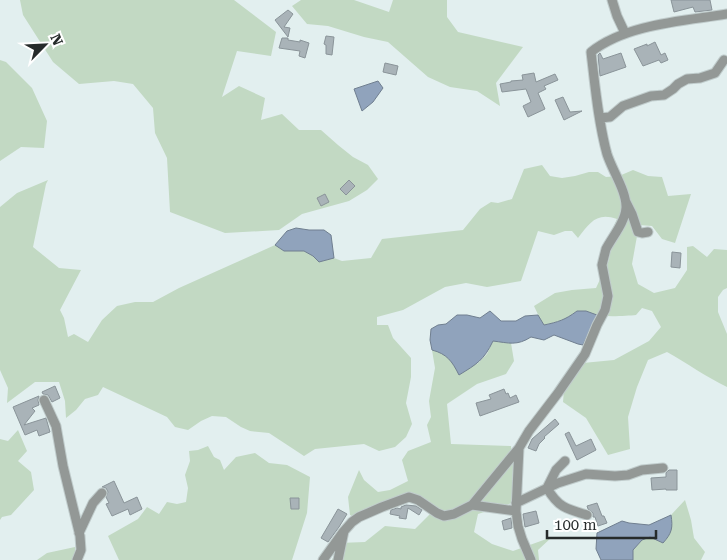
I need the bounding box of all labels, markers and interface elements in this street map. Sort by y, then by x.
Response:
north arrow [20,20,70,70]
text: N [47,32,66,48]
scale bar [547,508,656,540]
text: 100 m [554,516,597,534]

